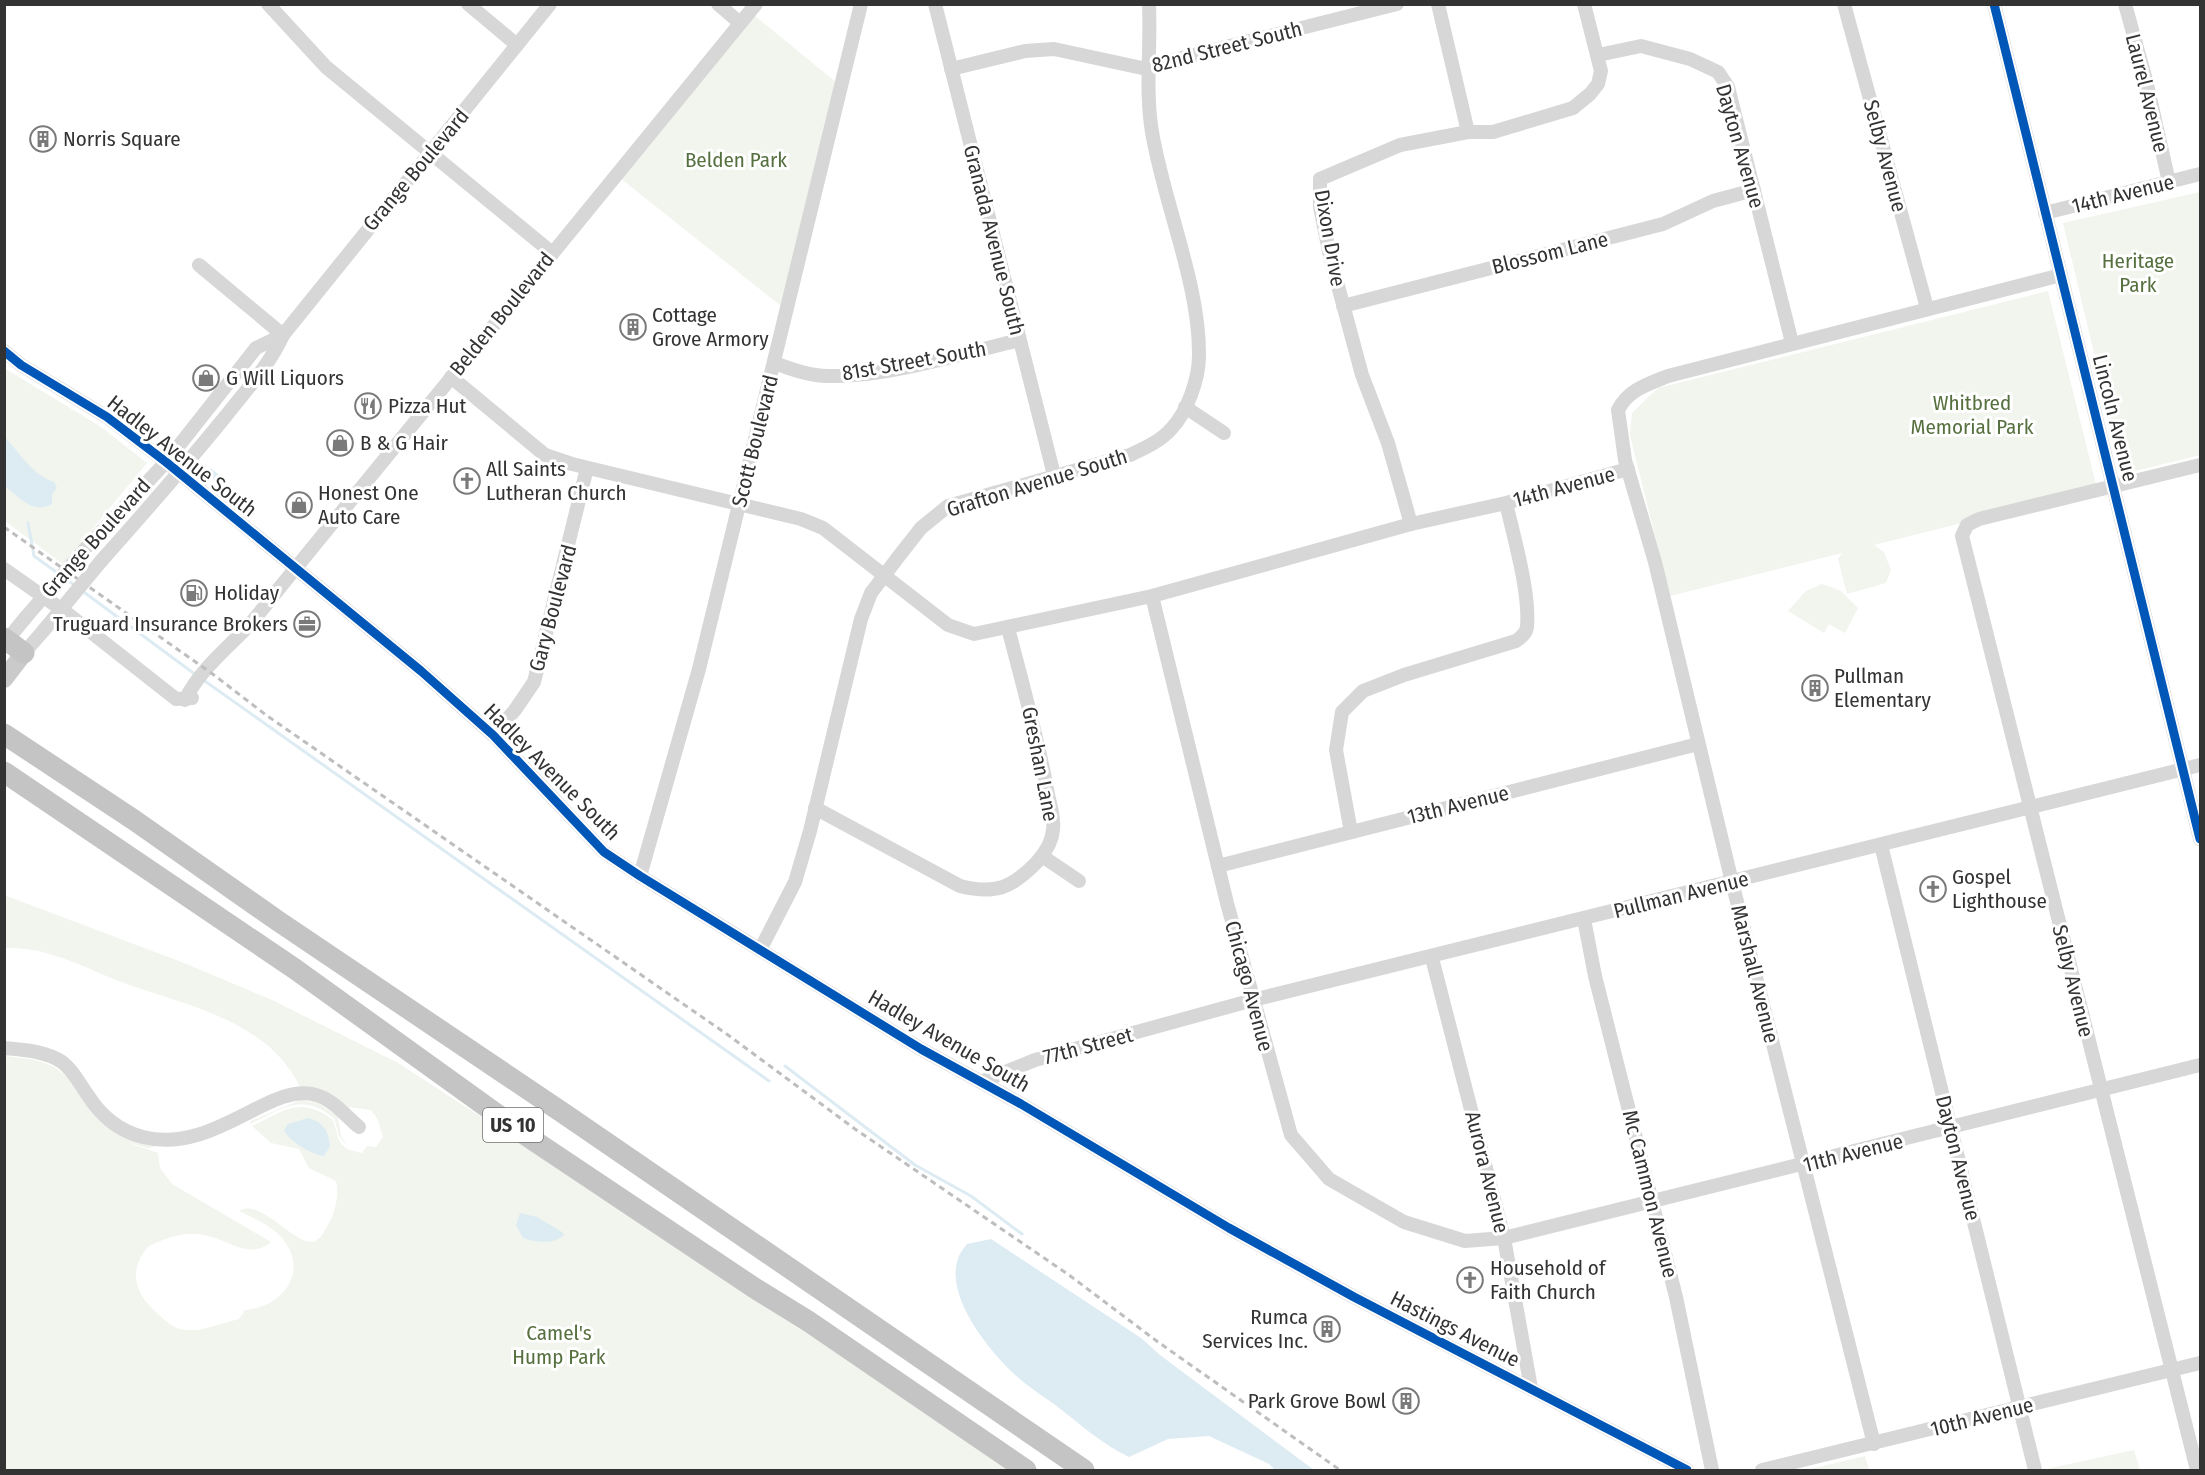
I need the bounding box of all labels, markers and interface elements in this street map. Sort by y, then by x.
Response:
street label: 82nd Street South [1149,16,1305,78]
street label: Laurel Avenue [2120,31,2174,155]
street label: Dayton Avenue [1710,81,1770,211]
street label: Selby Avenue [1858,97,1912,215]
street label: Grange Boulevard [357,104,475,236]
building icon: Norris Square [28,124,58,154]
place label: Norris Square [63,126,181,152]
street label: Granada Avenue South [958,142,1030,338]
park label: Belden Park [685,147,787,173]
street label: 14th Avenue [2069,169,2177,219]
street label: Dixon Drive [1309,187,1351,289]
street label: Blossom Lane [1489,226,1611,280]
street label: Belden Boulevard [444,247,560,381]
park label: Heritage Park [2102,248,2174,298]
place label: Cottage Grove Armory [652,302,769,352]
building icon: Cottage Grove Armory [618,312,648,342]
street label: 81st Street South [840,336,988,386]
street label: Lincoln Avenue [2087,352,2143,484]
shop icon: G Will Liquors [191,363,221,393]
place label: G Will Liquors [226,365,344,391]
street label: Scott Boulevard [726,372,784,510]
street label: Hadley Avenue South [102,390,262,522]
park label: Whitbred Memorial Park [1911,390,2034,440]
restaurant icon: Pizza Hut [353,391,383,421]
place label: Pizza Hut [388,393,467,419]
shop icon: B & G Hair [325,428,355,458]
place label: B & G Hair [360,430,449,456]
street label: Grafton Avenue South [944,443,1130,523]
place label: All Saints Lutheran Church [486,456,627,506]
street label: 14th Avenue [1510,461,1618,513]
church icon: All Saints Lutheran Church [452,466,482,496]
street label: Grange Boulevard [36,473,156,603]
place label: Honest One Auto Care [318,480,419,530]
shop icon: Honest One Auto Care [284,490,314,520]
street label: Gary Boulevard [524,542,582,674]
fuel station icon: Holiday [179,578,209,608]
place label: Holiday [214,580,280,606]
office icon: Truguard Insurance Brokers [292,609,322,639]
place label: Truguard Insurance Brokers [53,611,288,637]
place label: Pullman Elementary [1834,663,1931,713]
building icon: Pullman Elementary [1800,673,1830,703]
street label: Hadley Avenue South [478,698,626,846]
street label: Greshan Lane [1016,704,1064,824]
street label: 13th Avenue [1405,780,1511,830]
place label: Gospel Lighthouse [1952,864,2047,914]
street label: Pullman Avenue [1611,866,1751,924]
church icon: Gospel Lighthouse [1918,874,1948,904]
street label: Marshall Avenue [1725,902,1785,1046]
street label: Chicago Avenue [1219,918,1279,1054]
street label: Selby Avenue [2046,922,2100,1040]
street label: Hadley Avenue South [863,984,1035,1098]
street label: 77th Street [1040,1022,1136,1070]
street label: Dayton Avenue [1930,1093,1986,1223]
street label: Mc Cammon Avenue [1617,1107,1683,1281]
road number: US 10 [483,1108,543,1142]
street label: Aurora Avenue [1459,1108,1515,1236]
street label: 11th Avenue [1800,1128,1906,1178]
place label: Household of Faith Church [1490,1255,1607,1305]
church icon: Household of Faith Church [1455,1265,1485,1295]
street label: Hastings Avenue [1386,1285,1524,1373]
place label: Rumca Services Inc. [1202,1304,1308,1354]
building icon: Rumca Services Inc. [1312,1314,1342,1344]
park label: Camel's Hump Park [512,1320,606,1370]
building icon: Park Grove Bowl [1391,1386,1421,1416]
place label: Park Grove Bowl [1248,1388,1386,1414]
street label: 10th Avenue [1928,1392,2036,1442]

